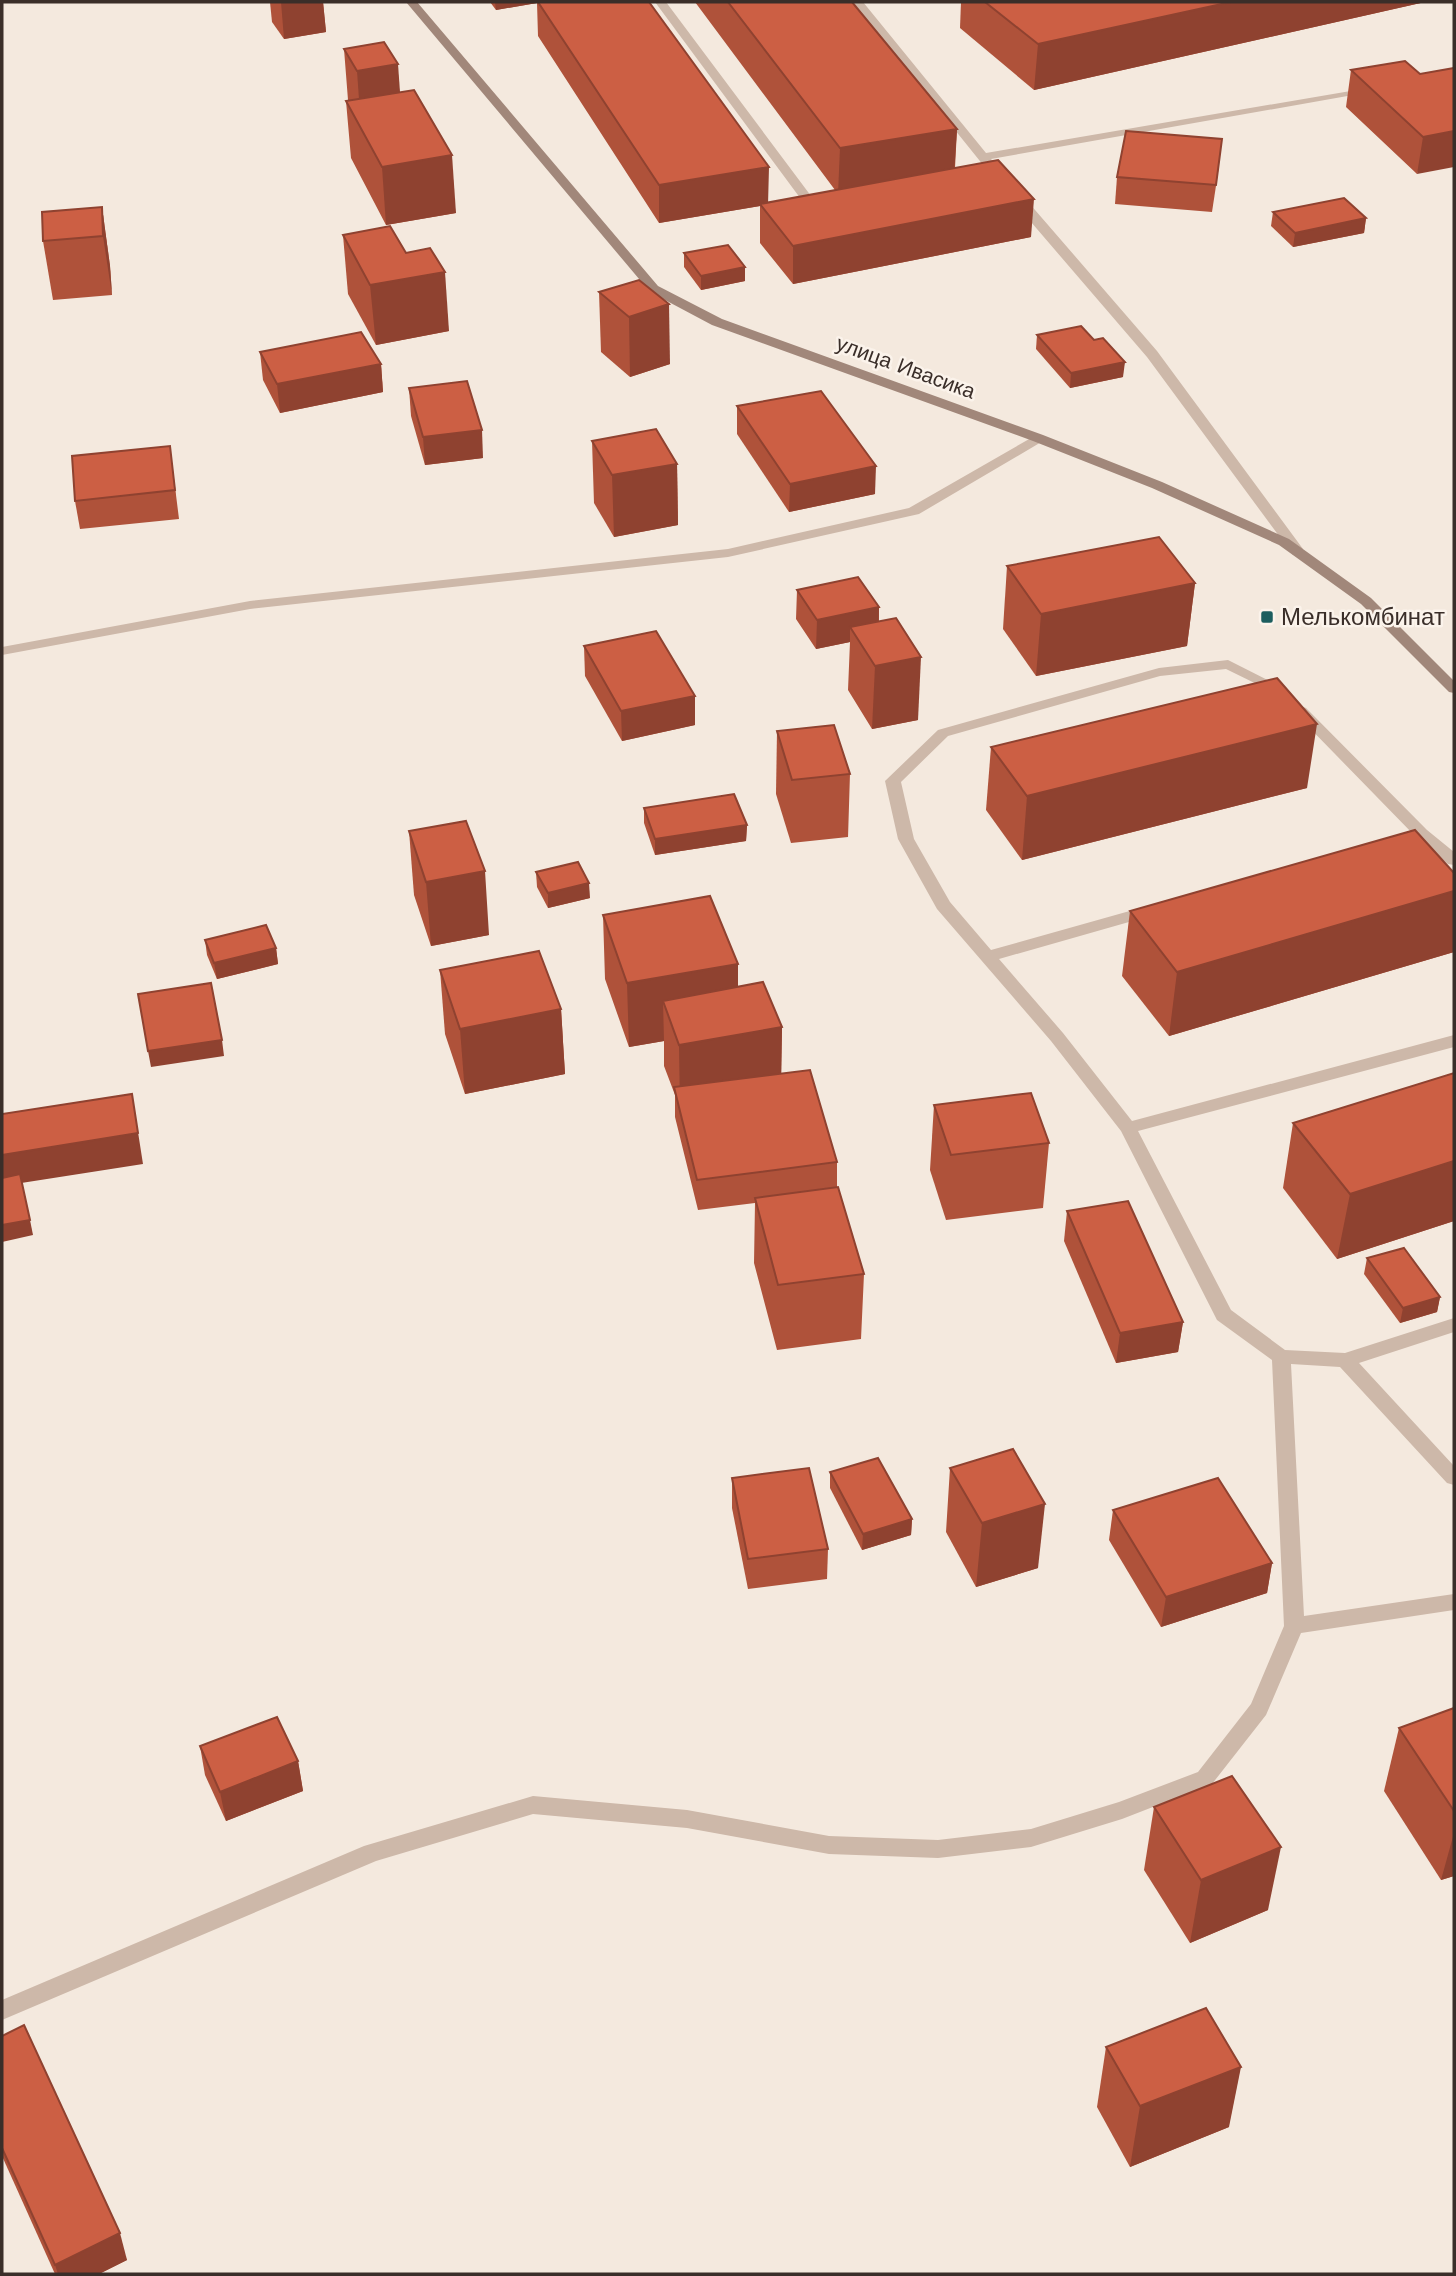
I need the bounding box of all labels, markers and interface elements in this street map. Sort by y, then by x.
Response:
street label: улица Ивасика [833,330,979,404]
place label: Мелькомбинат [1281,603,1445,631]
marker: Мелькомбинат [1259,609,1275,625]

